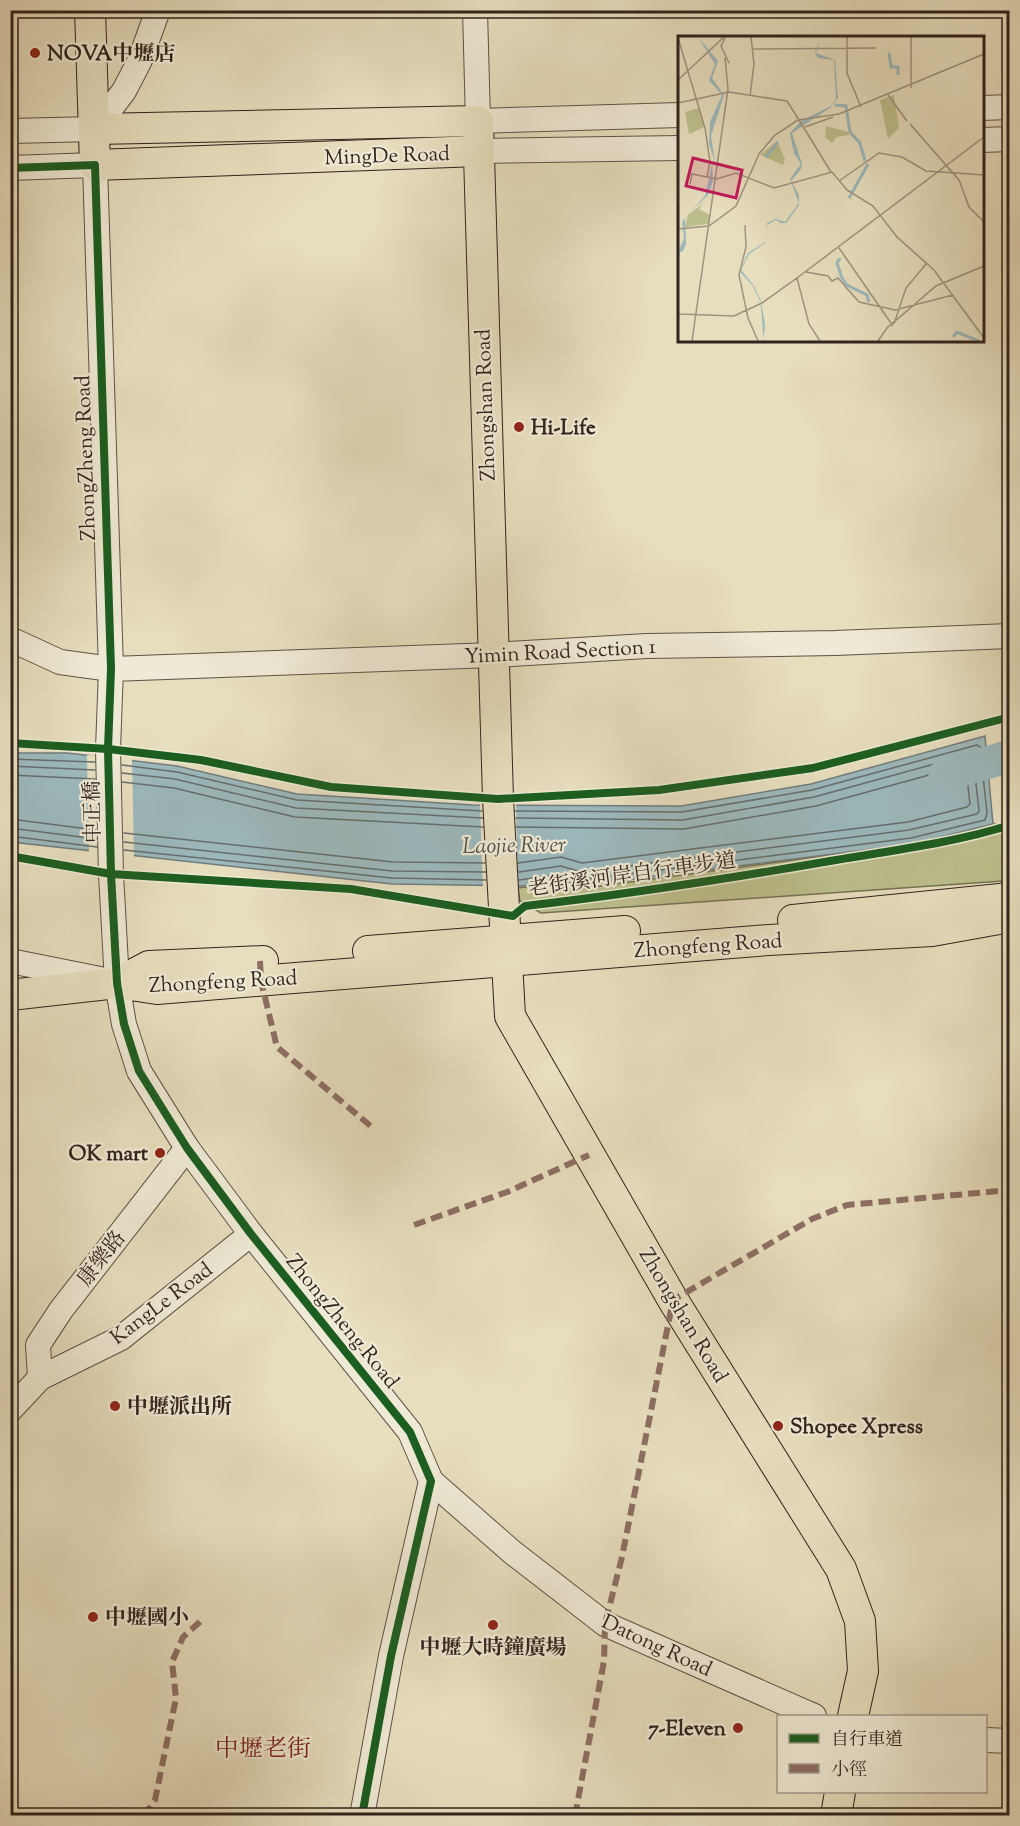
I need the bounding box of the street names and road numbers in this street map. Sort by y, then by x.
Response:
street label: MingDe Road [324,140,451,174]
street label: Zhongshan Road [469,328,505,482]
street label: ZhongZheng Road [69,374,105,541]
street label: Yimin Road Section 1 [464,633,657,673]
street label: 中正橋 [78,780,110,844]
street label: 老街溪河岸自行車步道 [526,847,738,905]
street label: Zhongfeng Road [633,927,783,967]
street label: Zhongfeng Road [148,964,298,1002]
street label: 康樂路 [71,1225,134,1293]
street label: Zhongshan Road [630,1243,734,1389]
street label: ZhongZheng Road [278,1248,405,1396]
street label: KangLe Road [105,1256,220,1353]
street label: Datong Road [596,1608,716,1686]

